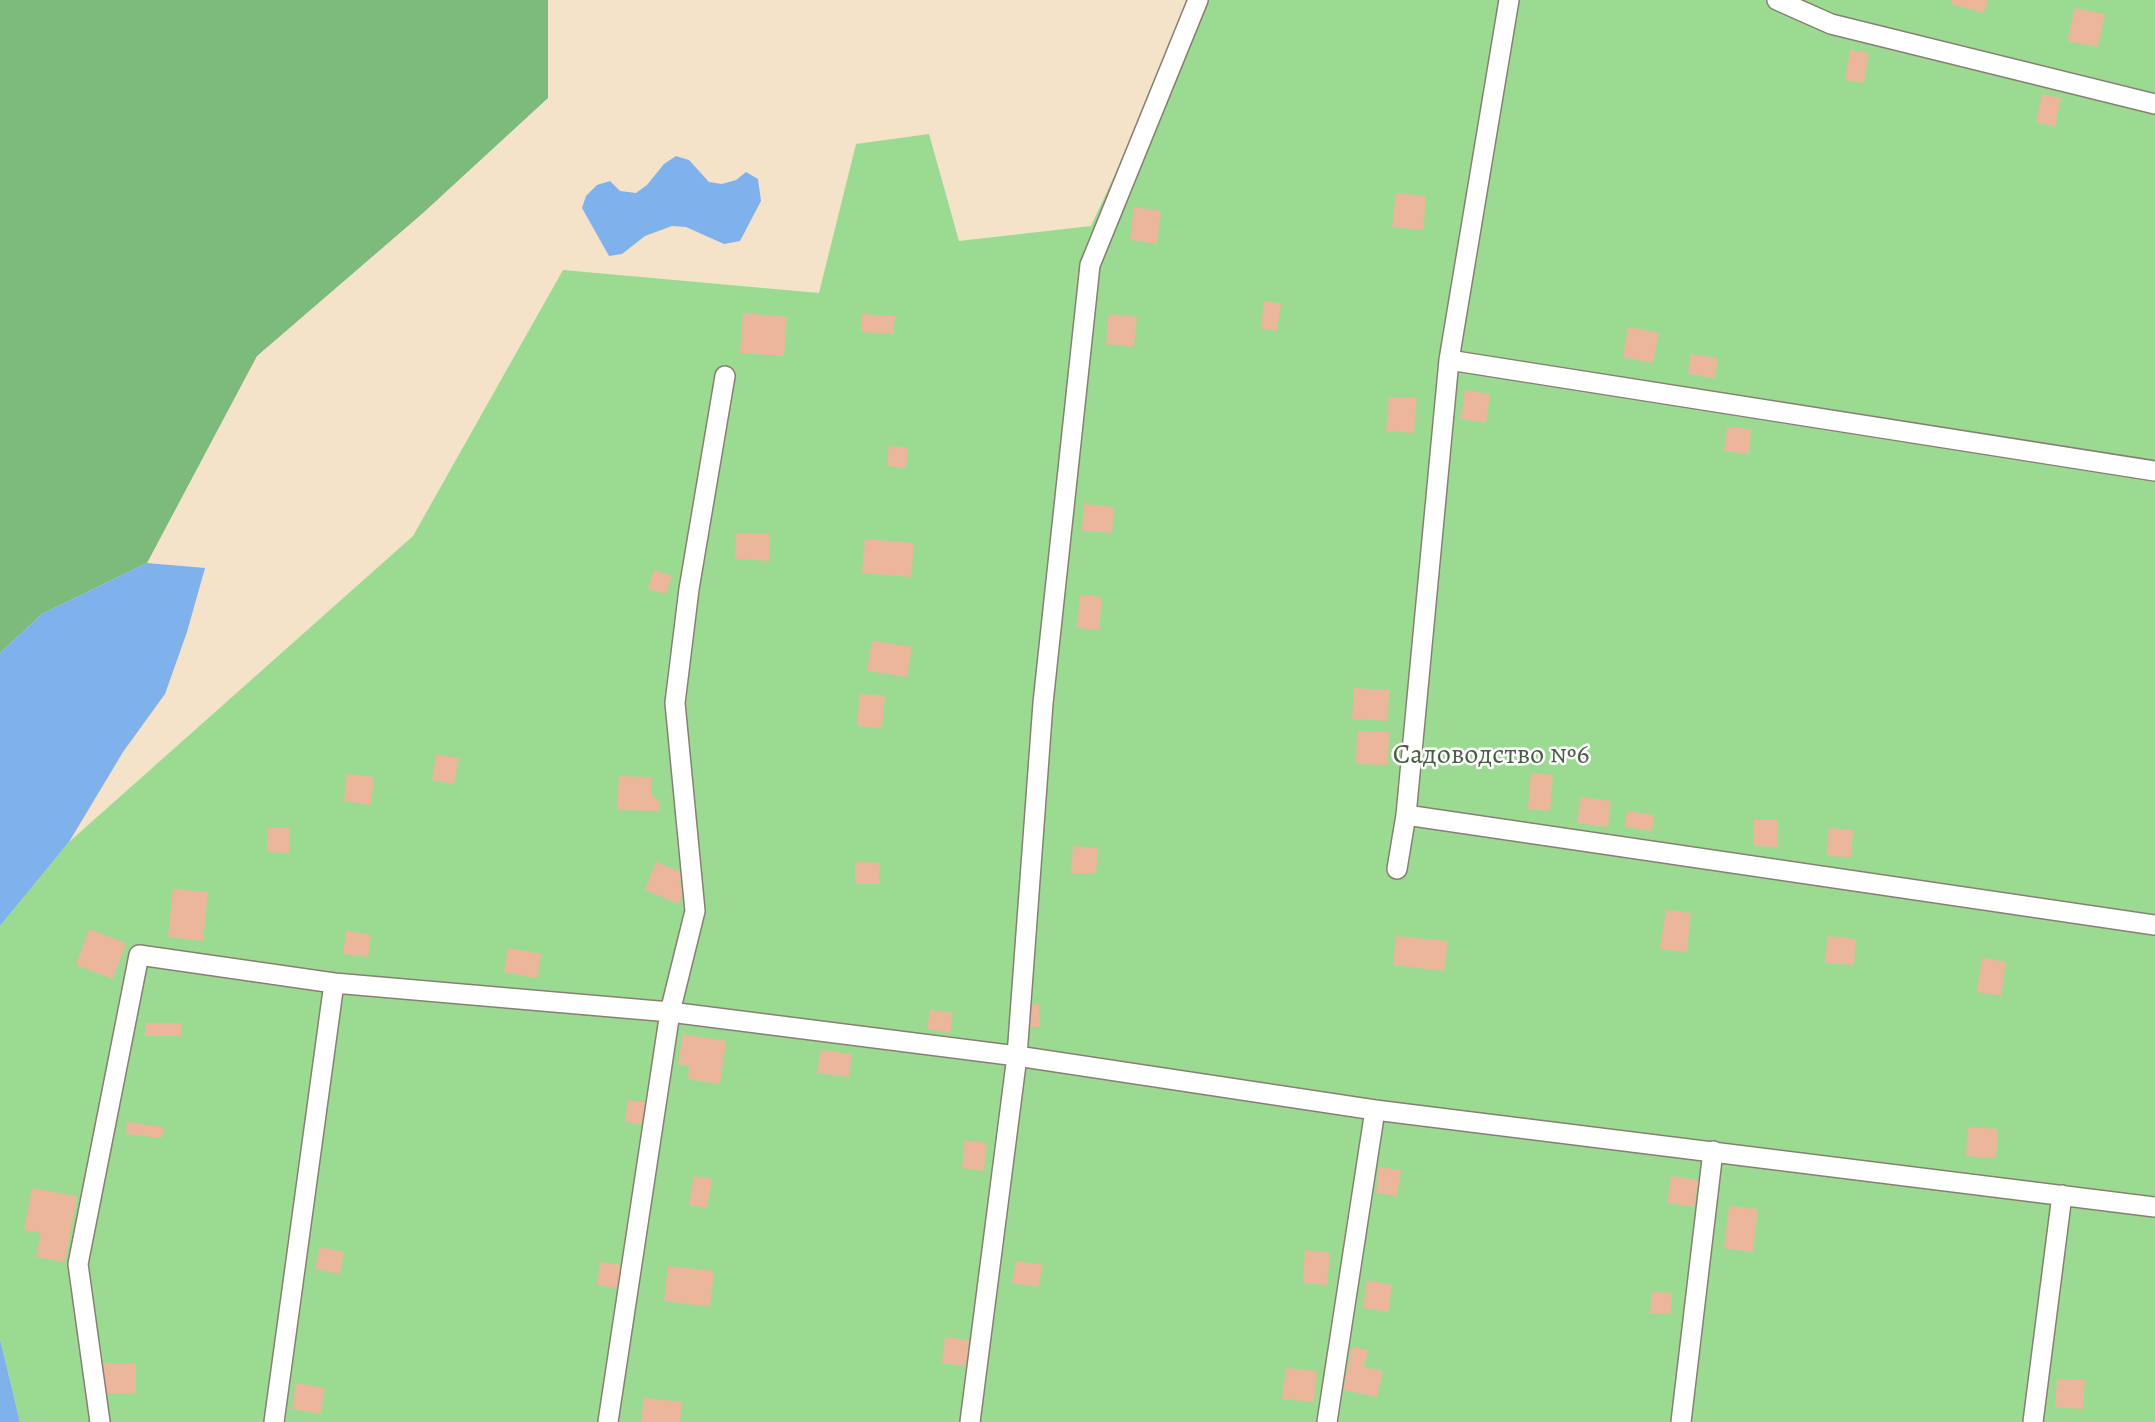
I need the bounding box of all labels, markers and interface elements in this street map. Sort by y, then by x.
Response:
park label: Садоводство №6 [1393,739,1589,773]

